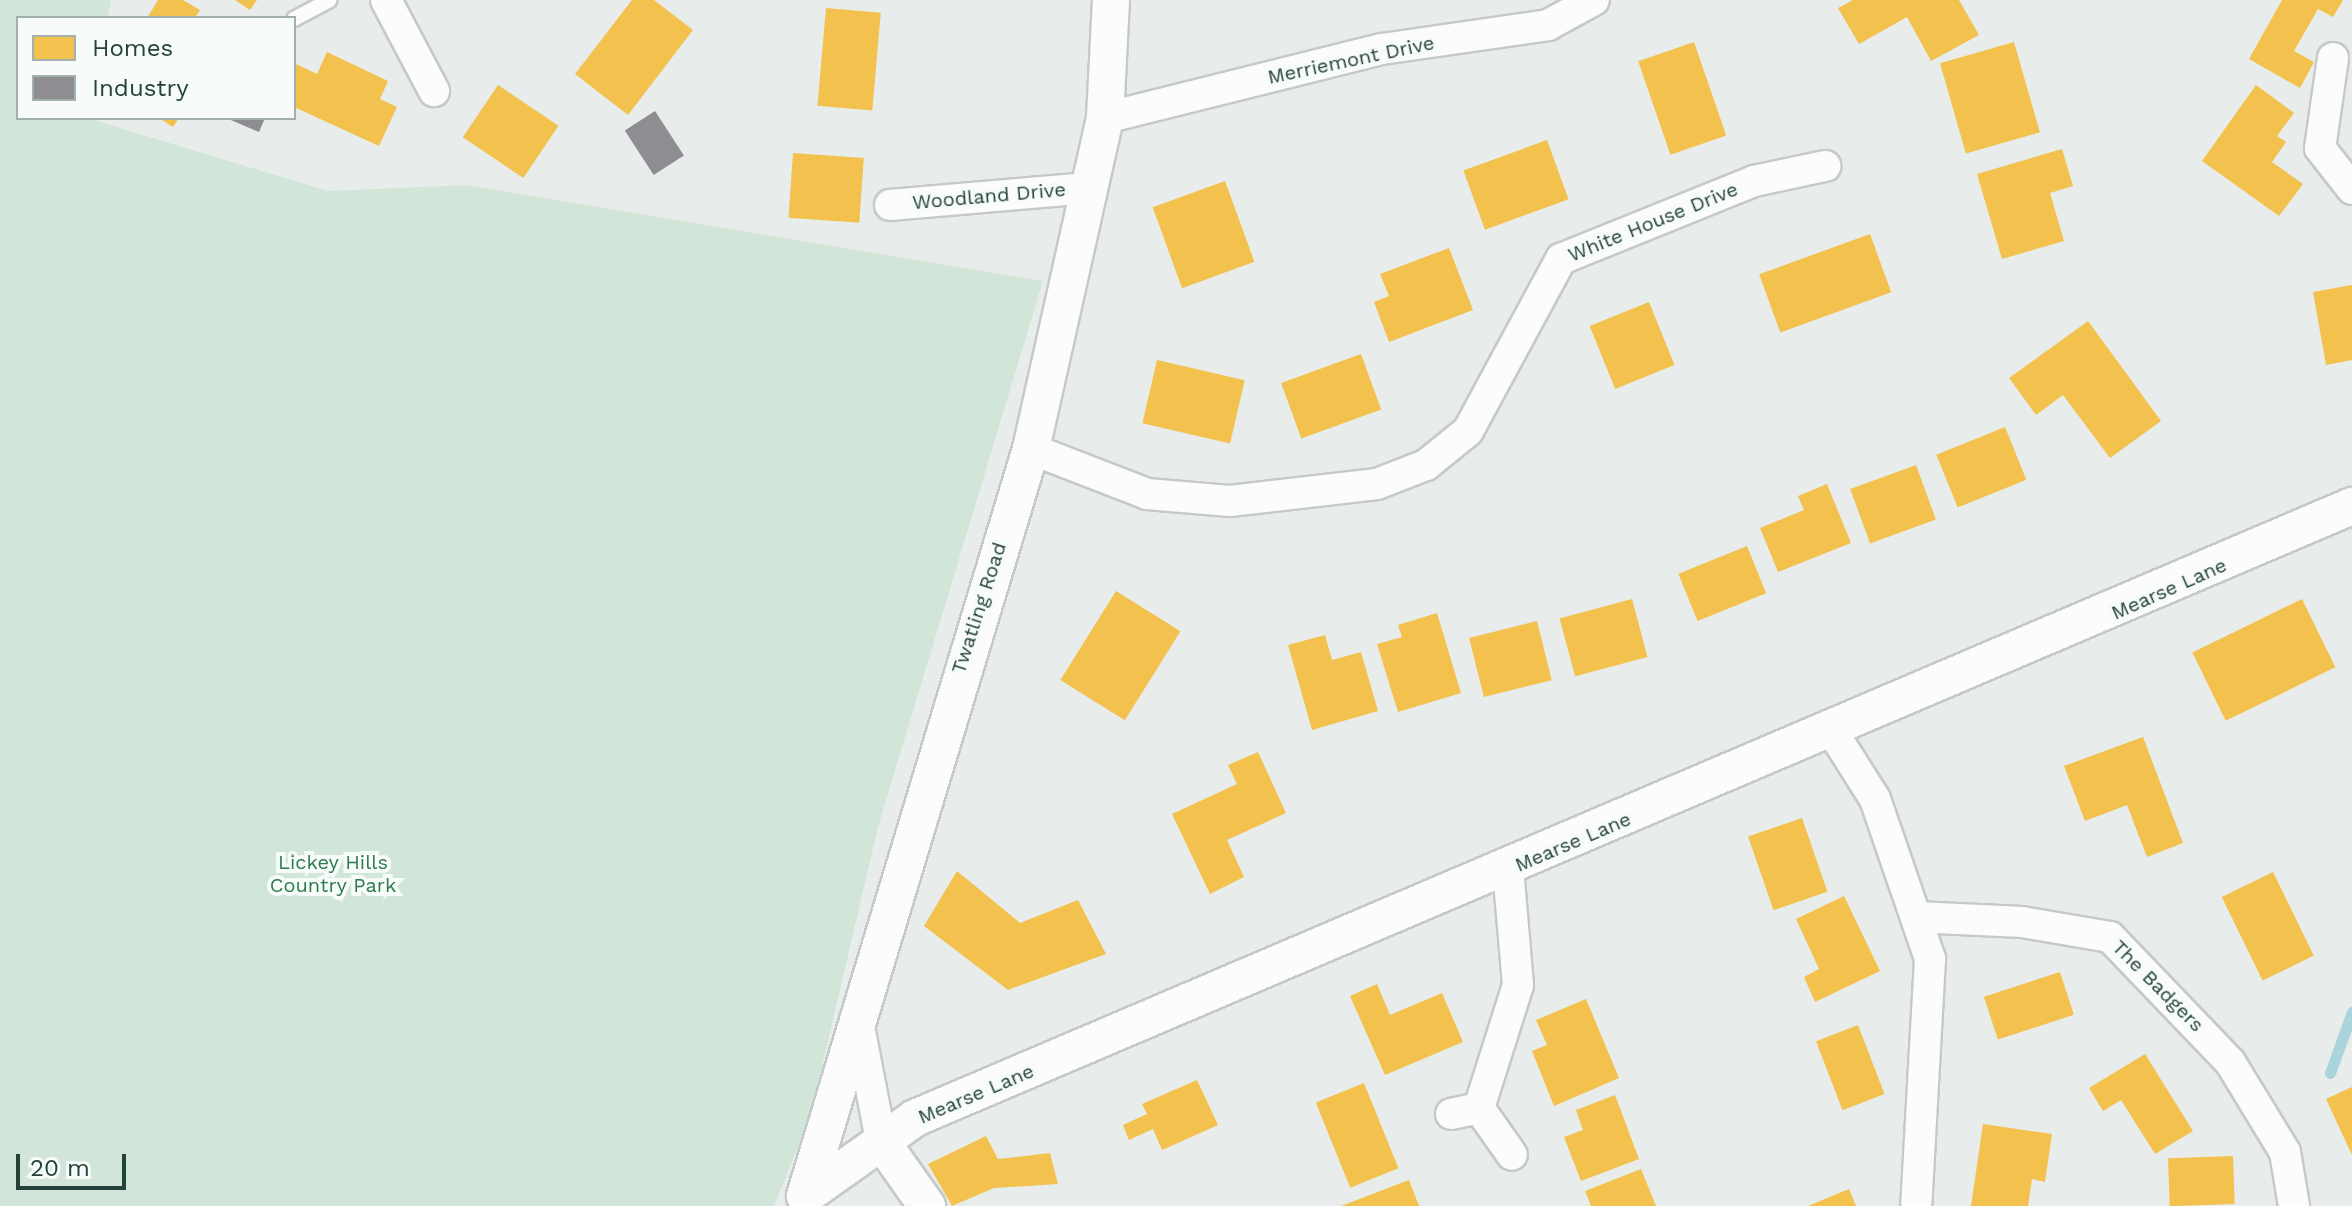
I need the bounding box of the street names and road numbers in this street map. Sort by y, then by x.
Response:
street label: Merriemont Drive [1265,31,1437,89]
street label: Woodland Drive [911,177,1067,215]
street label: White House Drive [1565,177,1741,267]
street label: Twatling Road [946,539,1012,677]
street label: Mearse Lane [2108,553,2230,625]
street label: Mearse Lane [1511,807,1635,877]
street label: The Badgers [2107,935,2209,1037]
street label: Mearse Lane [914,1059,1038,1129]

